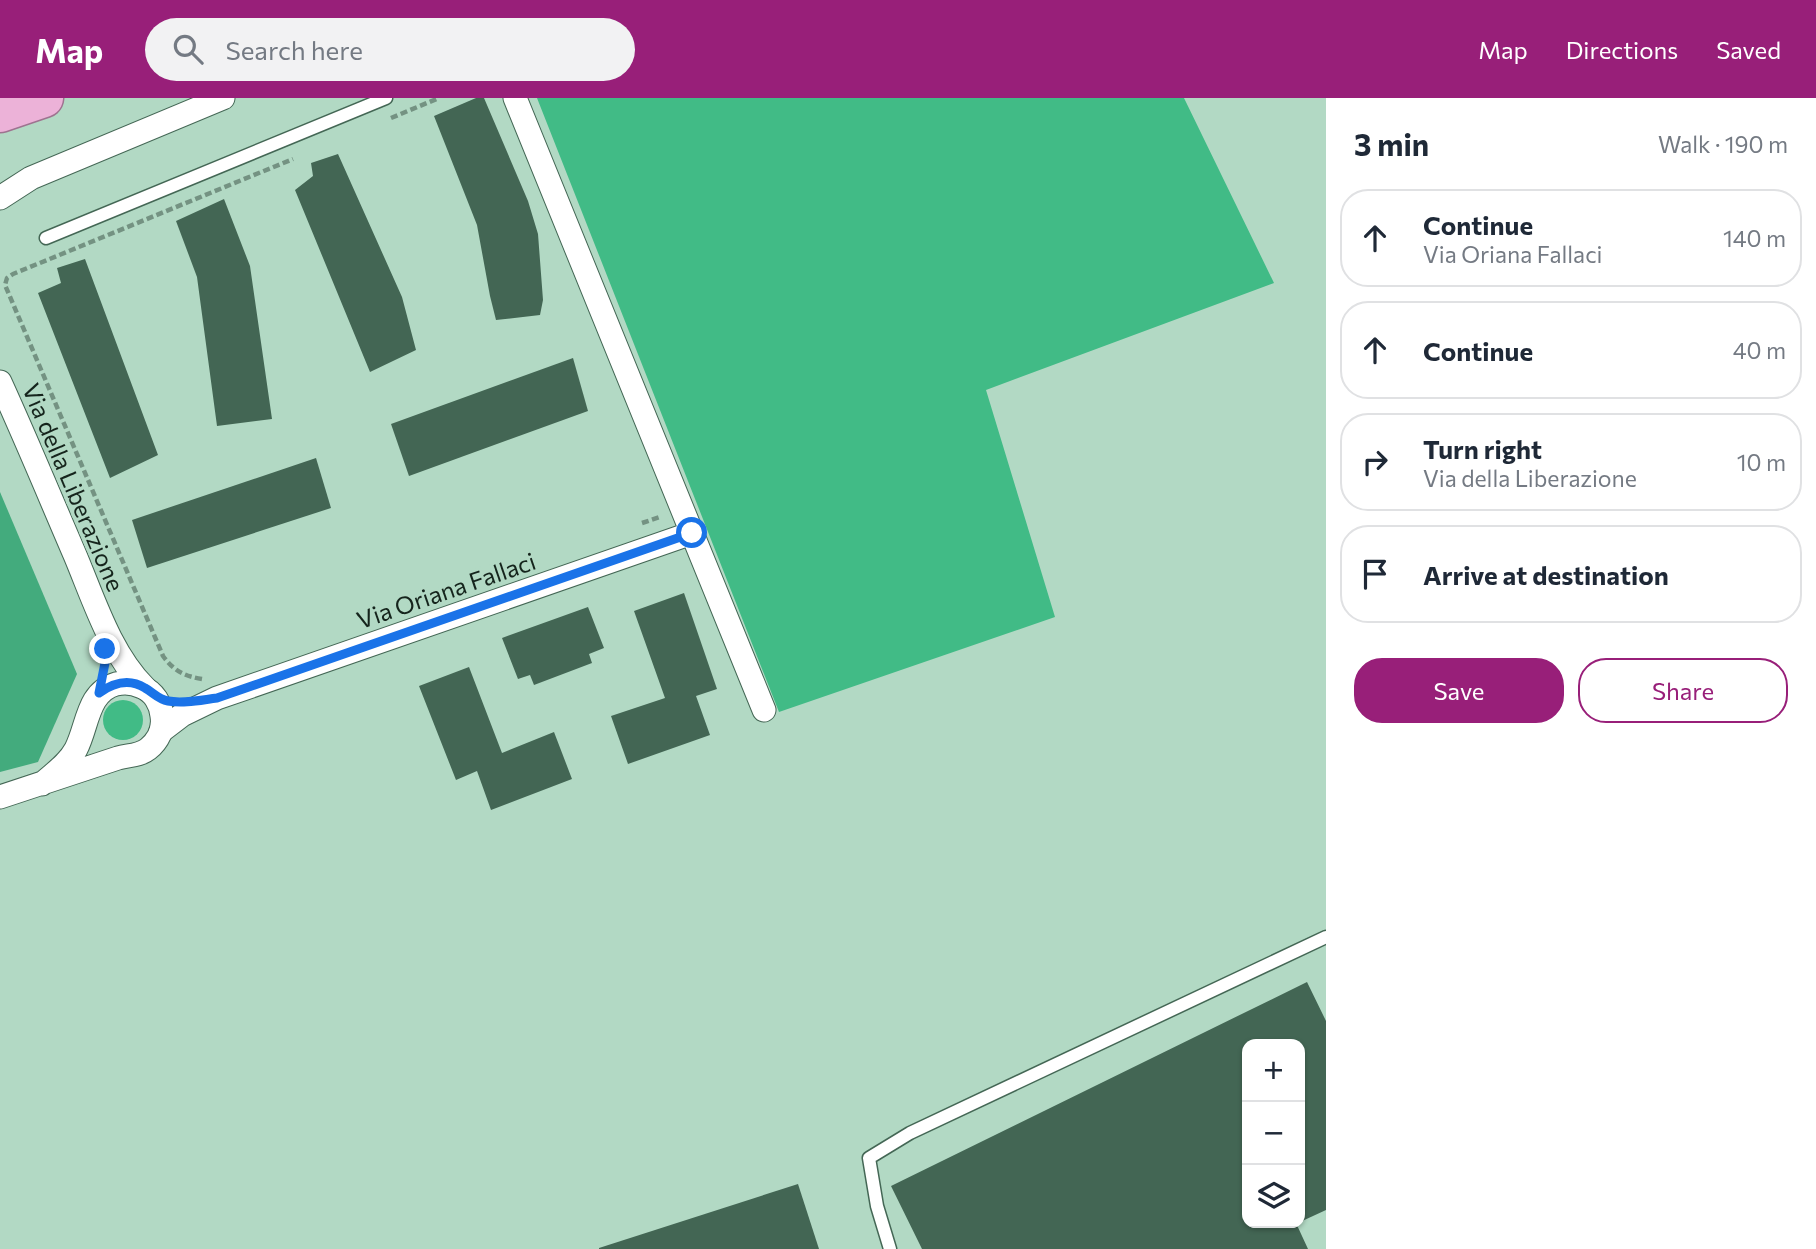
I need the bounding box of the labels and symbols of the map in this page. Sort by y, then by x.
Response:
street label: Via della Liberazione [17,379,131,595]
route start [676,517,707,548]
street label: Via Oriana Fallaci [353,546,539,634]
route end [89,633,120,664]

